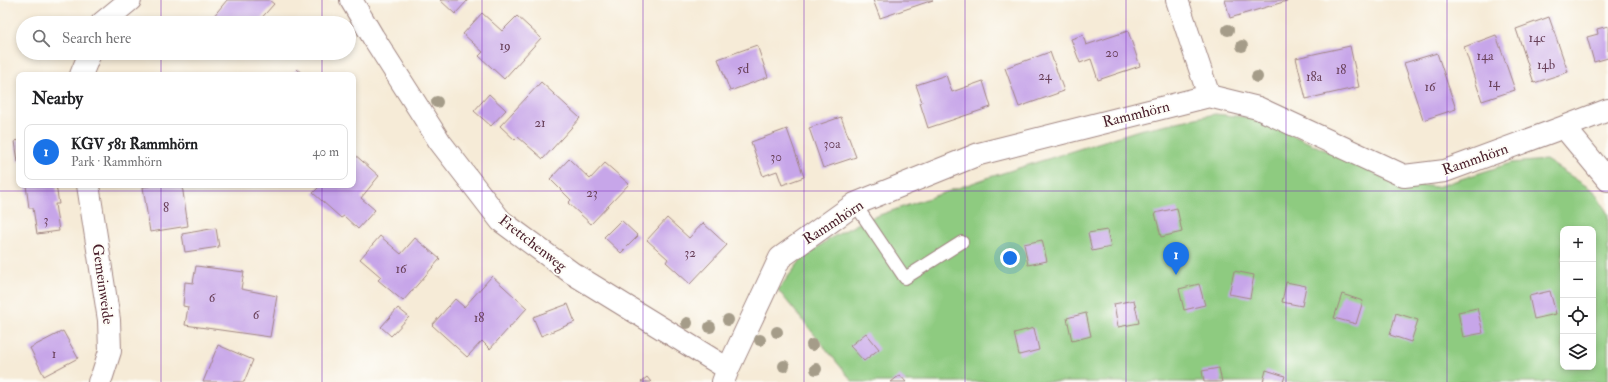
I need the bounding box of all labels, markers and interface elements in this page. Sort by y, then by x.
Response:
search box [16,16,356,60]
icon: search [30,27,52,49]
text: Search here [62,29,131,48]
house number: 14c [1529,30,1545,46]
house number: 19 [499,38,511,54]
house number: 20 [1105,45,1119,61]
house number: 14a [1477,48,1494,64]
house number: 14b [1537,57,1555,73]
house number: 5d [737,61,750,77]
house number: 18 [1336,62,1346,78]
house number: 24 [1038,68,1053,84]
house number: 18a [1306,69,1323,85]
house number: 14 [1488,75,1501,91]
house number: 16 [1424,79,1437,95]
text: Nearby [32,88,83,109]
street label: Rammhörn [1101,97,1172,132]
house number: 21 [534,115,546,131]
text: KGV 581 Rammhörn [71,135,198,154]
house number: 30a [824,136,841,152]
street label: Rammhörn [1440,139,1511,180]
text: 1 [44,144,48,160]
text: 40 m [313,144,339,160]
house number: 30 [770,149,782,165]
text: Park · Rammhörn [71,154,162,170]
house number: 23 [586,185,598,201]
street label: Rammhörn [799,196,867,249]
house number: 8 [163,200,169,216]
street label: Frettchenweg [495,211,571,276]
house number: 3 [44,212,49,228]
map controls [1560,226,1596,370]
button: + [1560,226,1596,262]
pin: 1 [1163,242,1189,275]
street label: Gemeinweide [87,243,118,326]
house number: 32 [684,245,696,261]
your location [1000,248,1020,268]
house number: 16 [395,261,408,277]
button: − [1560,262,1596,298]
house number: 6 [209,290,217,306]
button: locate [1560,298,1596,334]
house number: 6 [253,307,261,323]
house number: 18 [474,310,484,326]
button: layers [1560,334,1596,370]
house number: 1 [52,346,57,362]

